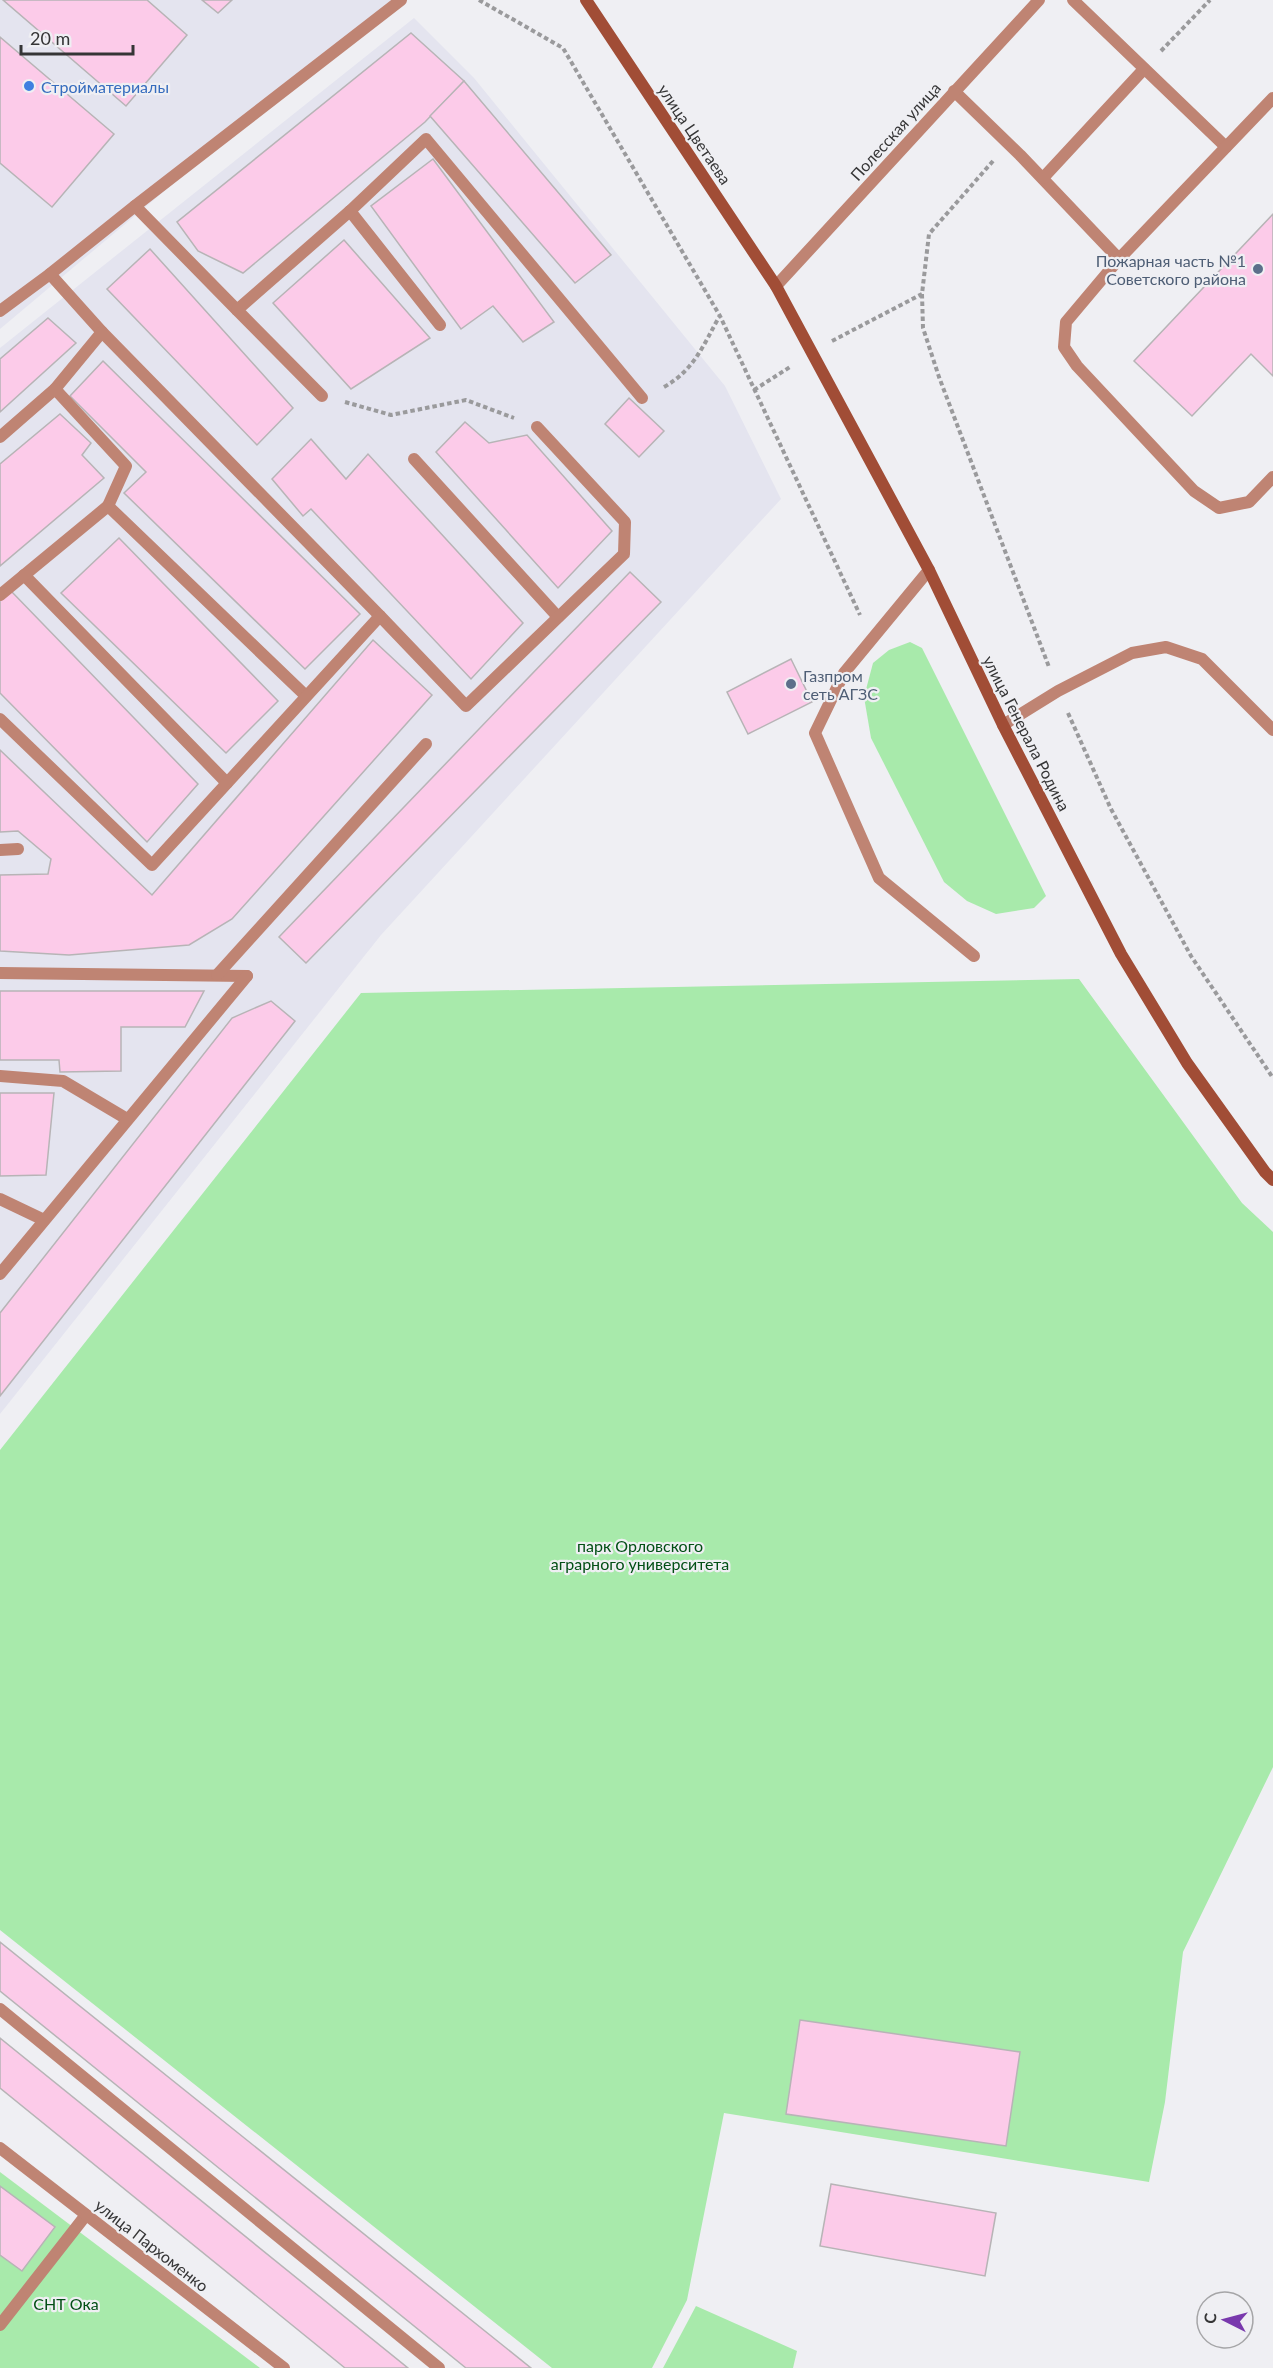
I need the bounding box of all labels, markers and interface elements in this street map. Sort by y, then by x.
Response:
scale bar [21,18,134,56]
text: 20 m [30,27,70,49]
place label: Стройматериалы [41,77,169,96]
street label: Полесская улица [846,78,944,184]
marker: Стройматериалы [22,79,36,93]
street label: улица Цветаева [654,80,736,188]
place label: Пожарная часть №1 Советского района [1096,251,1246,288]
marker: Пожарная часть №1 Советского района [1251,262,1265,276]
street label: улица Генерала Родина [980,652,1074,814]
place label: Газпром сеть АГЗС [803,666,878,703]
marker: Газпром сеть АГЗС [784,677,798,691]
park label: парк Орловского аграрного университета [551,1536,729,1573]
street label: улица Пархоменко [92,2195,212,2295]
north arrow [1195,2290,1255,2350]
park label: СНТ Ока [33,2294,99,2313]
text: С [1200,2312,1220,2325]

